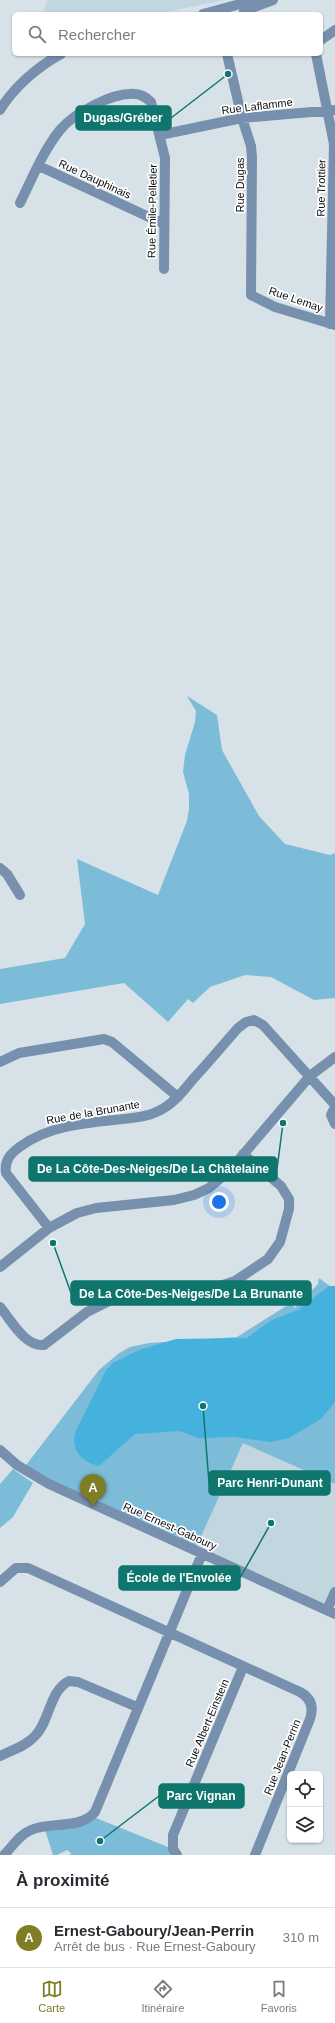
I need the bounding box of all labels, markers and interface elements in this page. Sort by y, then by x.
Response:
search box [12,12,323,56]
icon: search [26,23,48,45]
text: Rechercher [58,26,136,43]
street label: Rue Laflamme [221,96,293,116]
callout: Dugas/Gréber [76,106,171,130]
text: Dugas/Gréber [83,111,163,125]
street label: Rue Dauphinais [57,157,133,201]
street label: Rue Dugas [234,157,246,213]
street label: Rue Trottier [314,159,328,217]
street label: Rue Émile-Pelletier [145,163,159,258]
street label: Rue Lemay [267,284,325,314]
street label: Rue de la Brunante [45,1098,141,1126]
callout: De La Côte-Des-Neiges/De La Châtelaine [29,1157,277,1181]
text: De La Côte-Des-Neiges/De La Châtelaine [37,1162,269,1176]
your location [209,1192,229,1212]
callout: De La Côte-Des-Neiges/De La Brunante [71,1281,311,1305]
text: De La Côte-Des-Neiges/De La Brunante [79,1287,303,1301]
callout: Parc Henri-Dunant [209,1471,330,1495]
pin: A [80,1474,106,1507]
text: Parc Henri-Dunant [217,1476,323,1490]
street label: Rue Ernest-Gaboury [121,1500,219,1552]
callout: École de l'Envolée [119,1566,240,1590]
text: École de l'Envolée [127,1570,232,1585]
street label: Rue Albert-Einstein [183,1677,231,1769]
street label: Rue Jean-Perrin [261,1718,303,1796]
map controls [287,1771,323,1843]
button: locate [287,1771,323,1807]
callout: Parc Vignan [159,1784,244,1808]
text: Parc Vignan [166,1789,236,1803]
button: layers [287,1807,323,1843]
text: À proximité [16,1871,110,1890]
text: Ernest-Gaboury/Jean-Perrin [54,1922,254,1939]
text: A [24,1930,34,1945]
text: 310 m [283,1930,319,1945]
text: Arrêt de bus · Rue Ernest-Gaboury [54,1939,256,1954]
tab: Carte [38,1978,65,2014]
tab: Itinéraire [142,1978,184,2014]
tab: Favoris [261,1978,297,2014]

